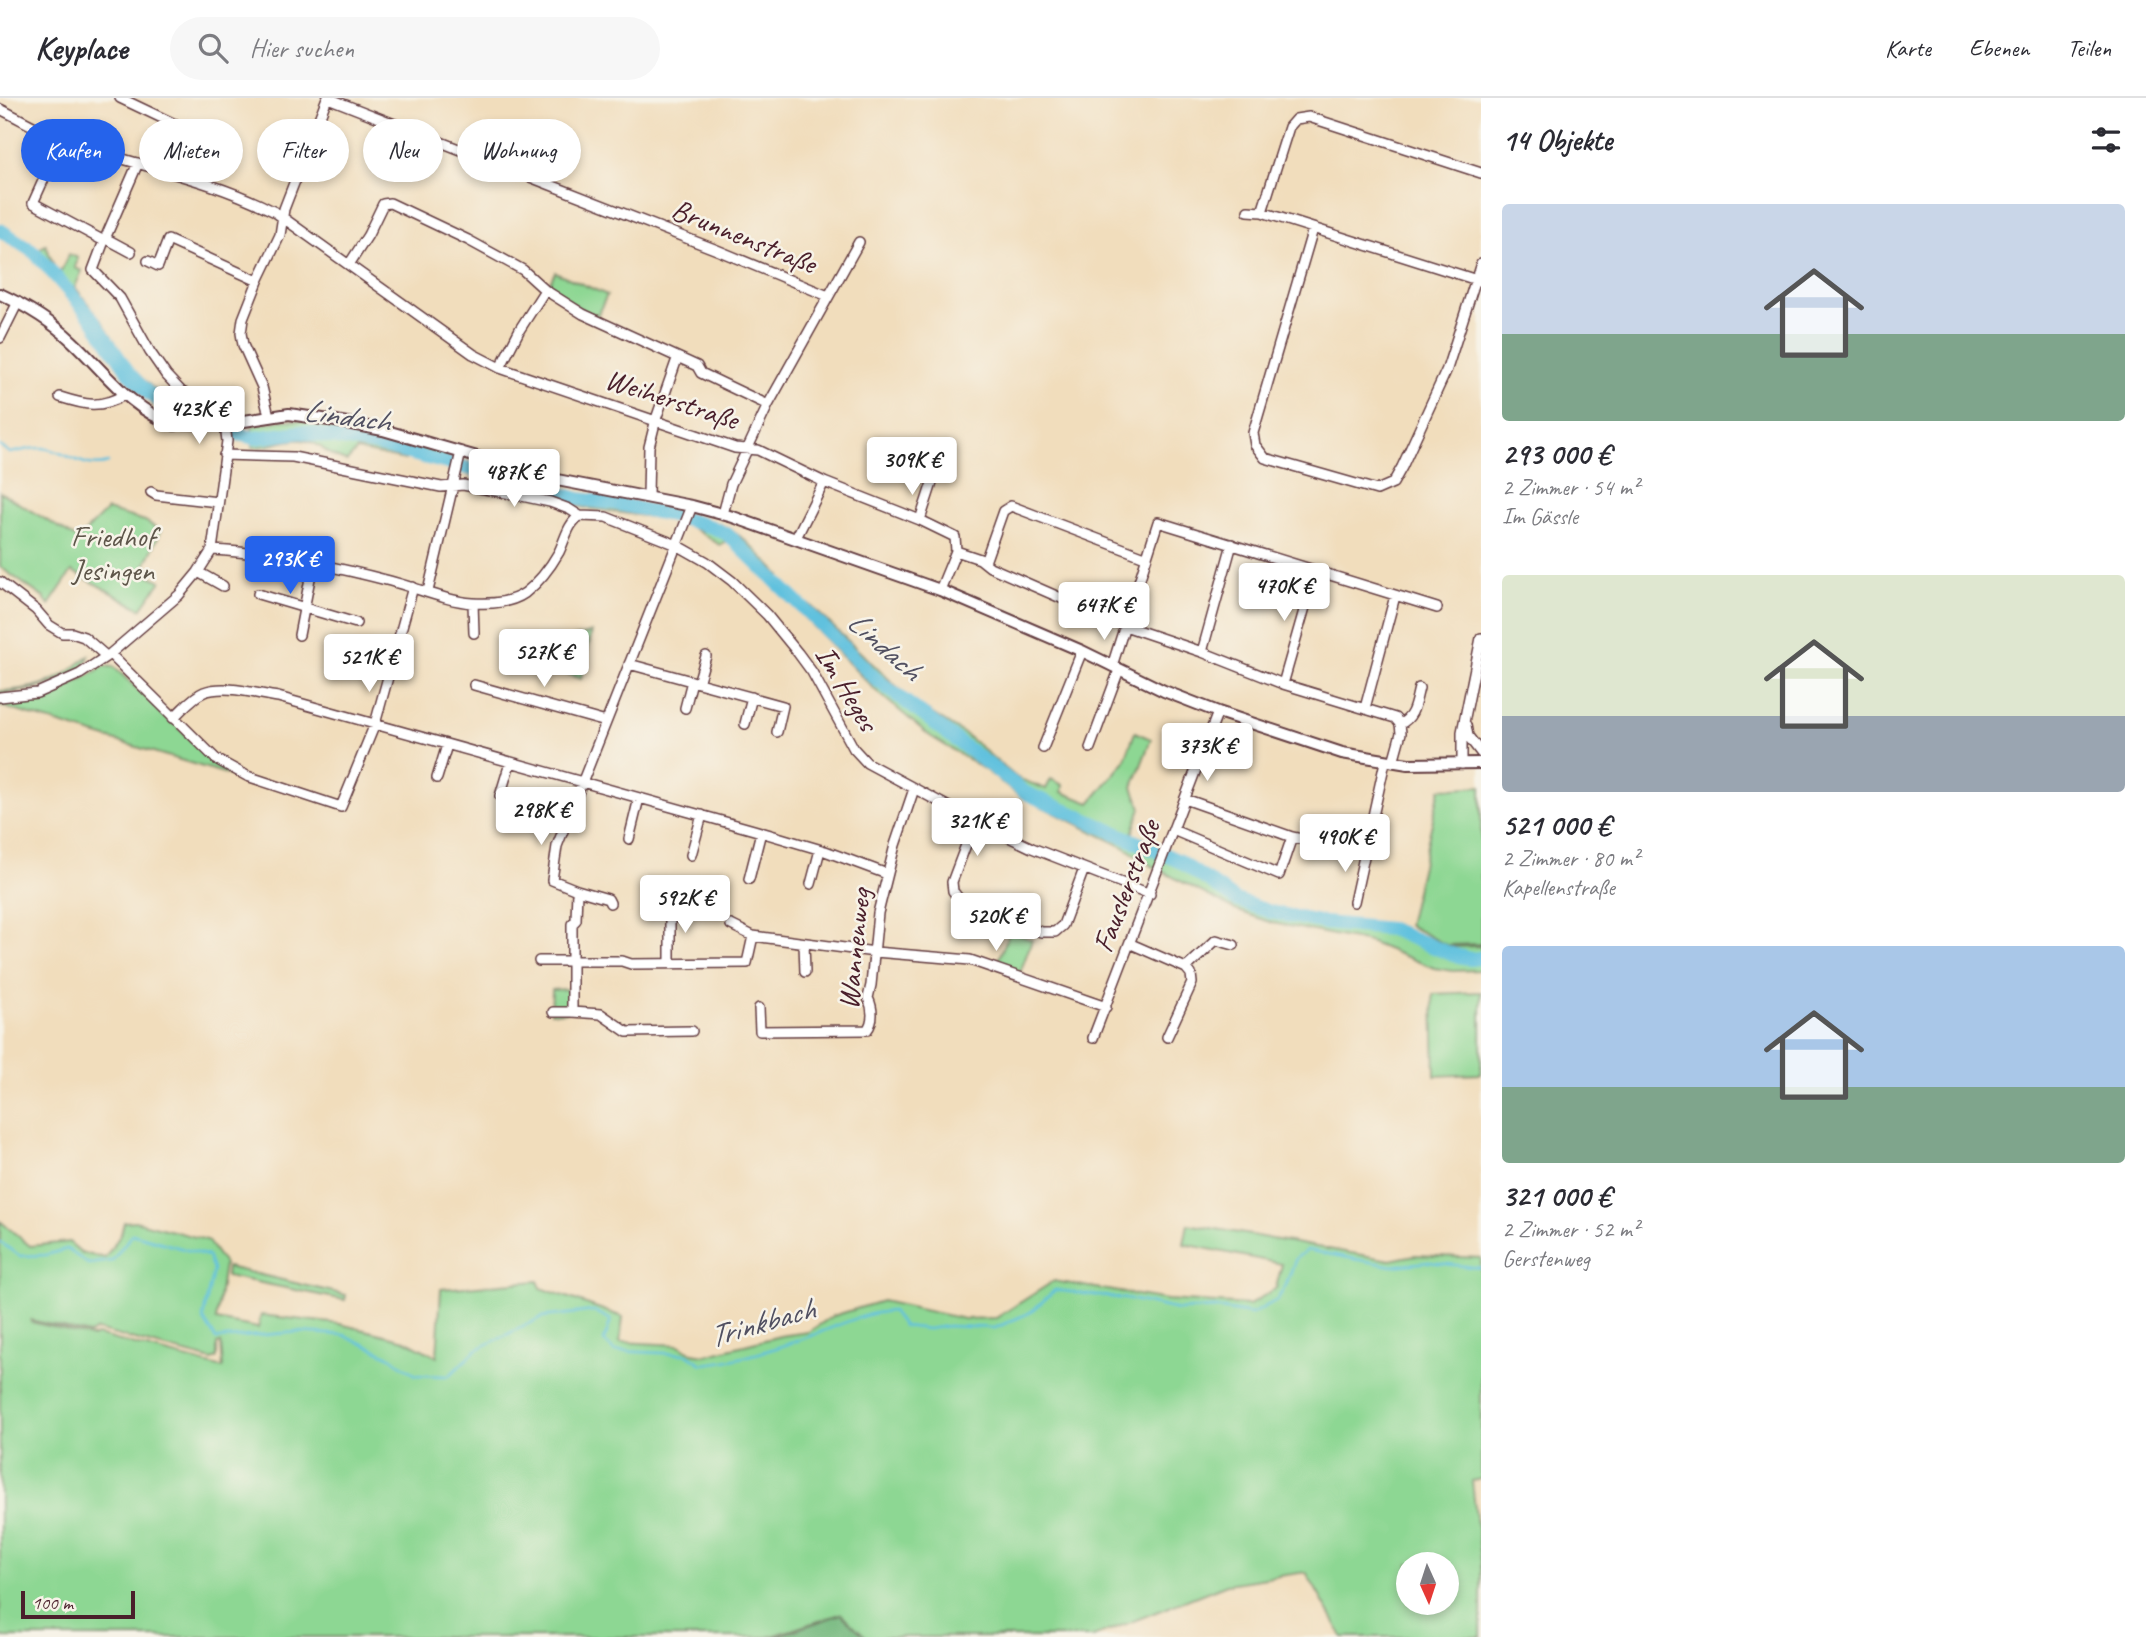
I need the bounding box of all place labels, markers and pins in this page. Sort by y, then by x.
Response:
pin: 423K € [142,386,256,446]
pin: 309K € [855,438,969,497]
pin: 487K € [457,450,571,509]
pin: 293K € [233,536,347,596]
pin: 470K € [1227,564,1341,623]
pin: 647K € [1047,582,1161,642]
pin: 527K € [487,630,601,689]
pin: 521K € [312,634,426,694]
pin: 373K € [1150,724,1264,783]
pin: 298K € [484,788,598,847]
pin: 321K € [920,798,1034,858]
pin: 490K € [1288,814,1402,874]
pin: 592K € [628,876,742,935]
pin: 520K € [939,894,1053,953]

